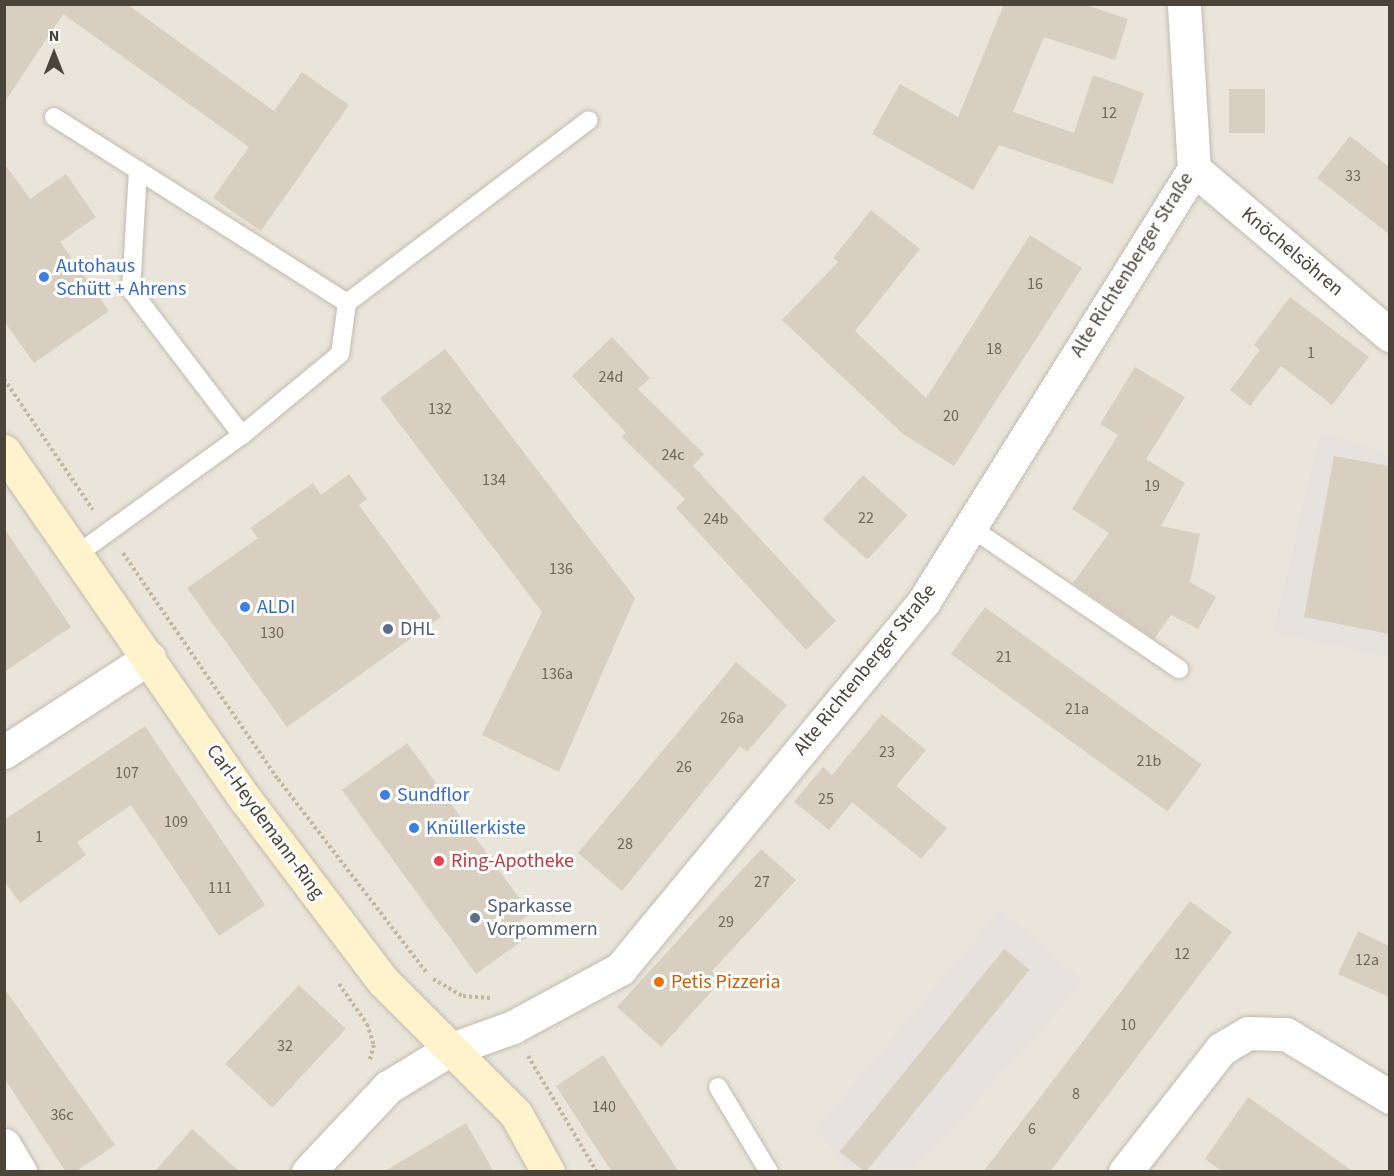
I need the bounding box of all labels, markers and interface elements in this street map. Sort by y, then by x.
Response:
north arrow [24,24,84,84]
text: N [49,25,59,47]
house number: 12 [1101,103,1117,123]
house number: 33 [1345,166,1361,186]
street label: Alte Richtenberger Straße [1065,168,1199,362]
street label: Knöchelsöhren [1236,202,1348,302]
place label: Autohaus Schütt + Ahrens [56,254,186,301]
marker: Autohaus Schütt + Ahrens [37,270,51,284]
house number: 16 [1027,274,1043,294]
house number: 18 [986,339,1002,359]
house number: 1 [1307,343,1315,363]
house number: 24d [599,367,623,387]
house number: 132 [428,399,452,419]
house number: 20 [943,406,959,426]
house number: 24c [661,445,685,465]
house number: 134 [482,470,506,490]
house number: 19 [1144,476,1160,496]
house number: 22 [858,508,874,528]
house number: 24b [704,509,728,529]
house number: 136 [549,559,573,579]
street label: Alte Richtenberger Straße [789,580,941,760]
place label: ALDI [257,595,295,619]
marker: ALDI [238,600,252,614]
place label: DHL [400,617,435,641]
marker: DHL [381,622,395,636]
house number: 130 [260,623,284,643]
house number: 21 [996,647,1012,667]
house number: 136a [541,664,573,684]
house number: 21a [1065,699,1089,719]
house number: 26a [720,708,744,728]
street label: Carl-Heydemann-Ring [201,740,329,904]
house number: 23 [879,742,895,762]
house number: 21b [1137,751,1161,771]
house number: 26 [676,757,692,777]
house number: 107 [115,763,139,783]
place label: Sundflor [397,783,469,807]
marker: Sundflor [378,788,392,802]
house number: 25 [818,789,834,809]
house number: 109 [164,812,188,832]
place label: Knüllerkiste [426,816,526,840]
marker: Knüllerkiste [407,821,421,835]
house number: 1 [35,827,43,847]
house number: 28 [617,834,633,854]
place label: Ring-Apotheke [451,849,574,873]
marker: Ring-Apotheke [432,854,446,868]
house number: 27 [754,872,770,892]
house number: 111 [208,878,232,898]
place label: Sparkasse Vorpommern [487,894,598,941]
marker: Sparkasse Vorpommern [468,911,482,925]
house number: 29 [718,912,734,932]
house number: 12 [1174,944,1190,964]
house number: 12a [1355,950,1379,970]
place label: Petis Pizzeria [671,970,781,994]
marker: Petis Pizzeria [652,975,666,989]
house number: 10 [1120,1015,1136,1035]
house number: 32 [277,1036,293,1056]
house number: 8 [1072,1084,1080,1104]
house number: 140 [592,1097,616,1117]
house number: 36c [50,1105,74,1125]
house number: 6 [1028,1119,1036,1139]

